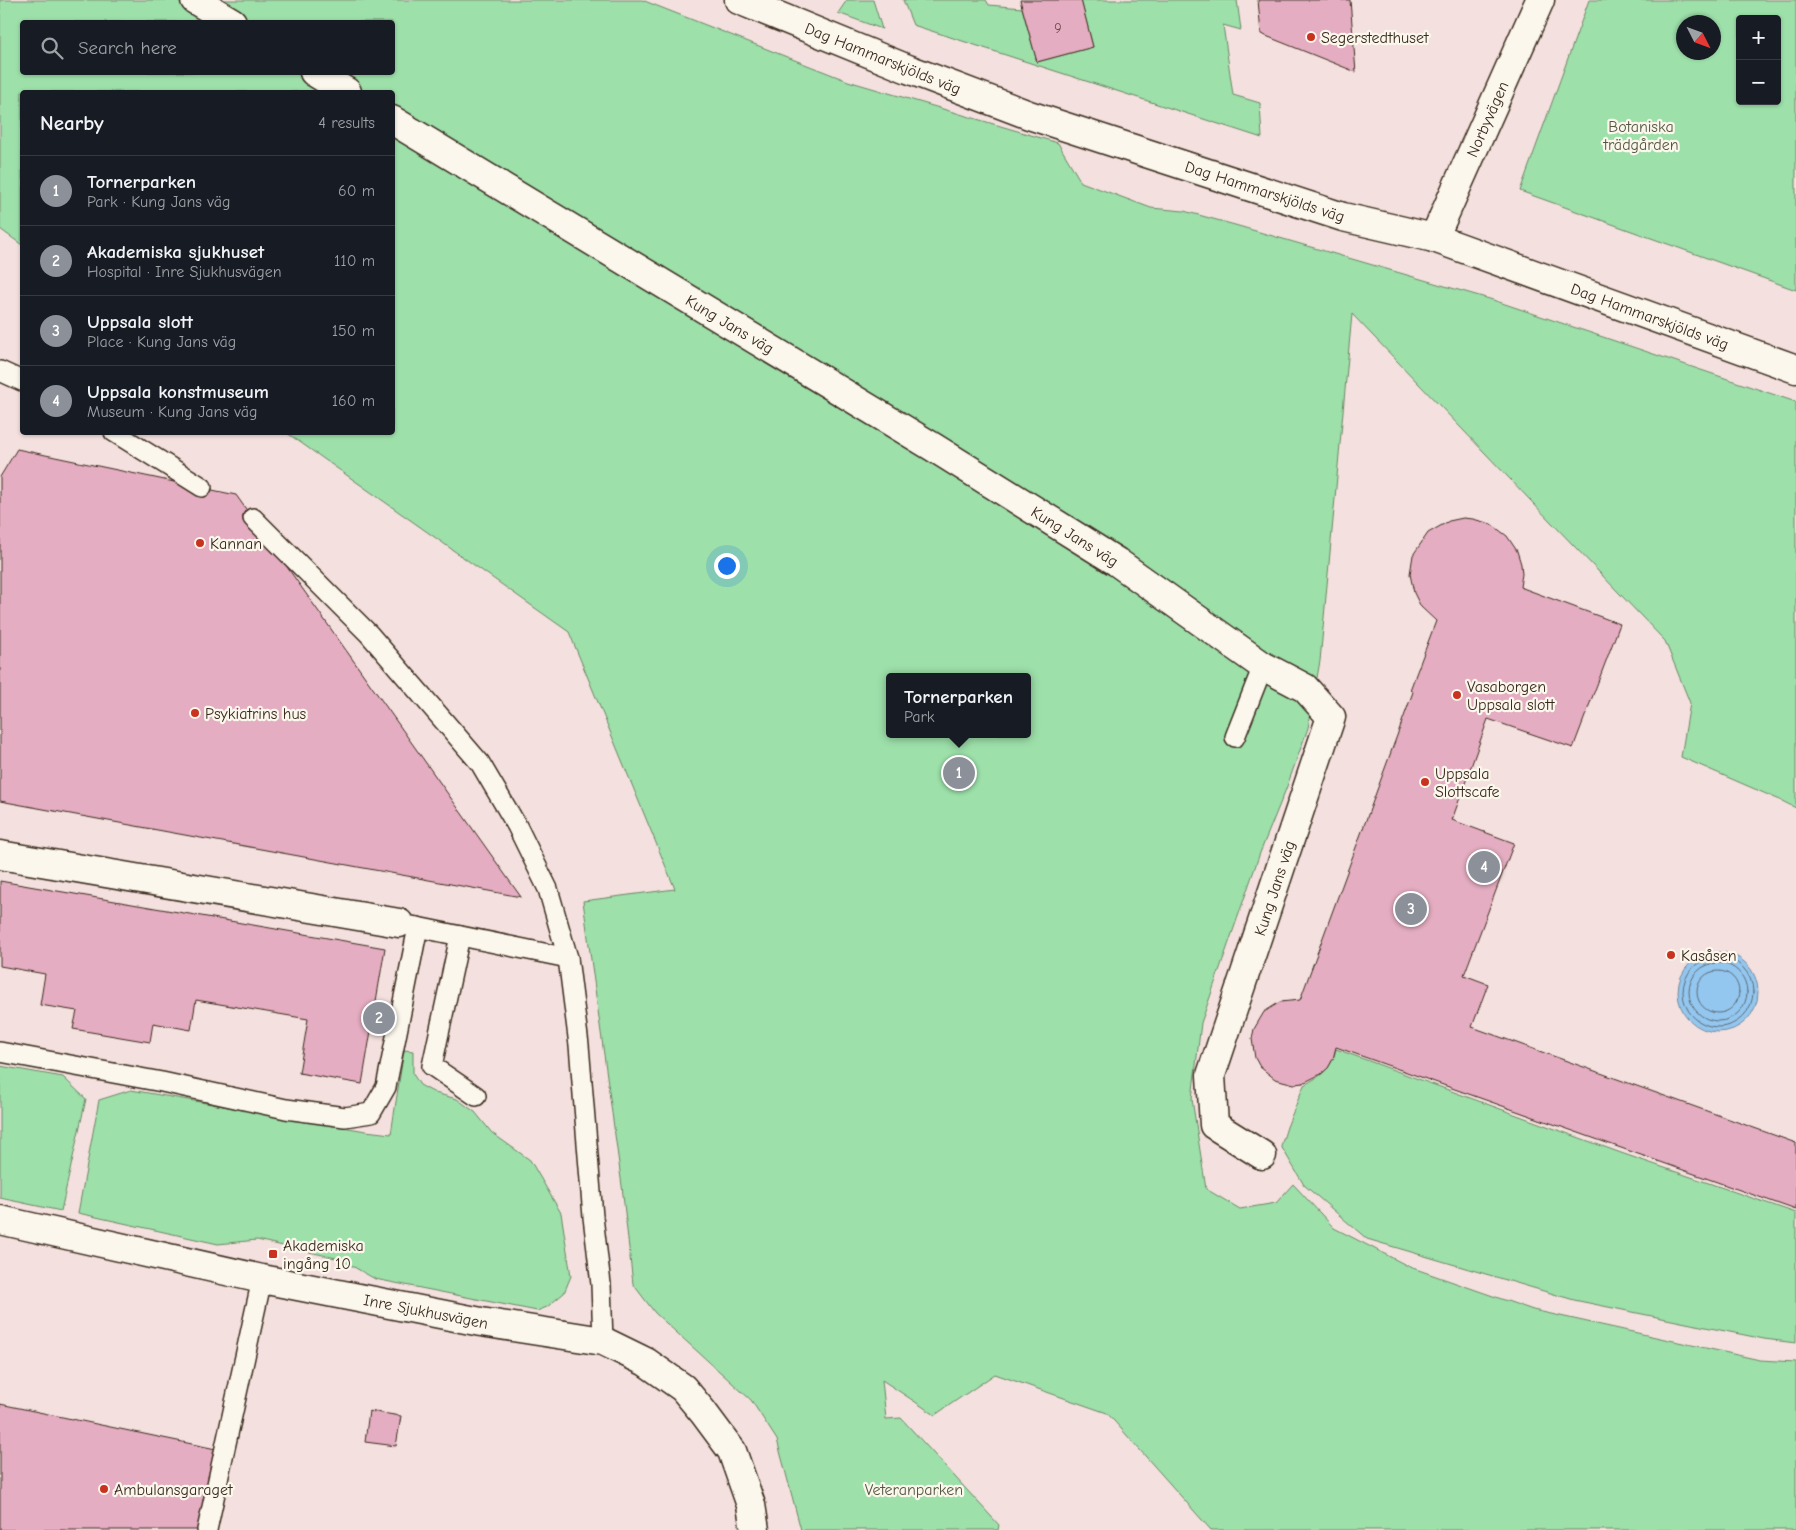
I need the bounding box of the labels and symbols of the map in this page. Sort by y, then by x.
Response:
north arrow [1676,15,1721,60]
street label: Dag Hammarskjölds väg [802,19,963,99]
house number: 9 [1054,20,1062,37]
place label: Segerstedthuset [1321,29,1429,47]
marker: Segerstedthuset [1305,31,1317,43]
street label: Norbyvägen [1463,79,1513,160]
park label: Botaniska trädgården [1602,118,1679,154]
street label: Dag Hammarskjölds väg [1183,158,1347,226]
street label: Dag Hammarskjölds väg [1568,280,1731,354]
street label: Kung Jans väg [682,292,777,358]
street label: Kung Jans väg [1028,503,1121,571]
place label: Kannan [210,535,262,553]
marker: Kannan [194,537,206,549]
your location [714,553,740,579]
place label: Vasaborgen Uppsala slott [1467,678,1555,714]
marker: Vasaborgen Uppsala slott [1451,689,1463,701]
place label: Psykiatrins hus [205,705,307,723]
marker: Psykiatrins hus [189,707,201,719]
pin: 1 [943,754,975,792]
place label: Uppsala Slottscafe [1435,765,1500,801]
marker: Uppsala Slottscafe [1419,776,1431,788]
street label: Kung Jans väg [1251,838,1299,938]
pin: 4 [1468,848,1500,886]
pin: 3 [1395,890,1427,928]
place label: Kasåsen [1681,947,1737,965]
marker: Kasåsen [1665,949,1677,961]
pin: 2 [363,999,395,1037]
place label: Akademiska ingång 10 [283,1237,364,1273]
marker: Akademiska ingång 10 [267,1248,279,1260]
street label: Inre Sjukhusvägen [362,1291,490,1333]
place label: Ambulansgaraget [114,1481,233,1499]
park label: Veteranparken [865,1481,963,1499]
marker: Ambulansgaraget [98,1483,110,1495]

